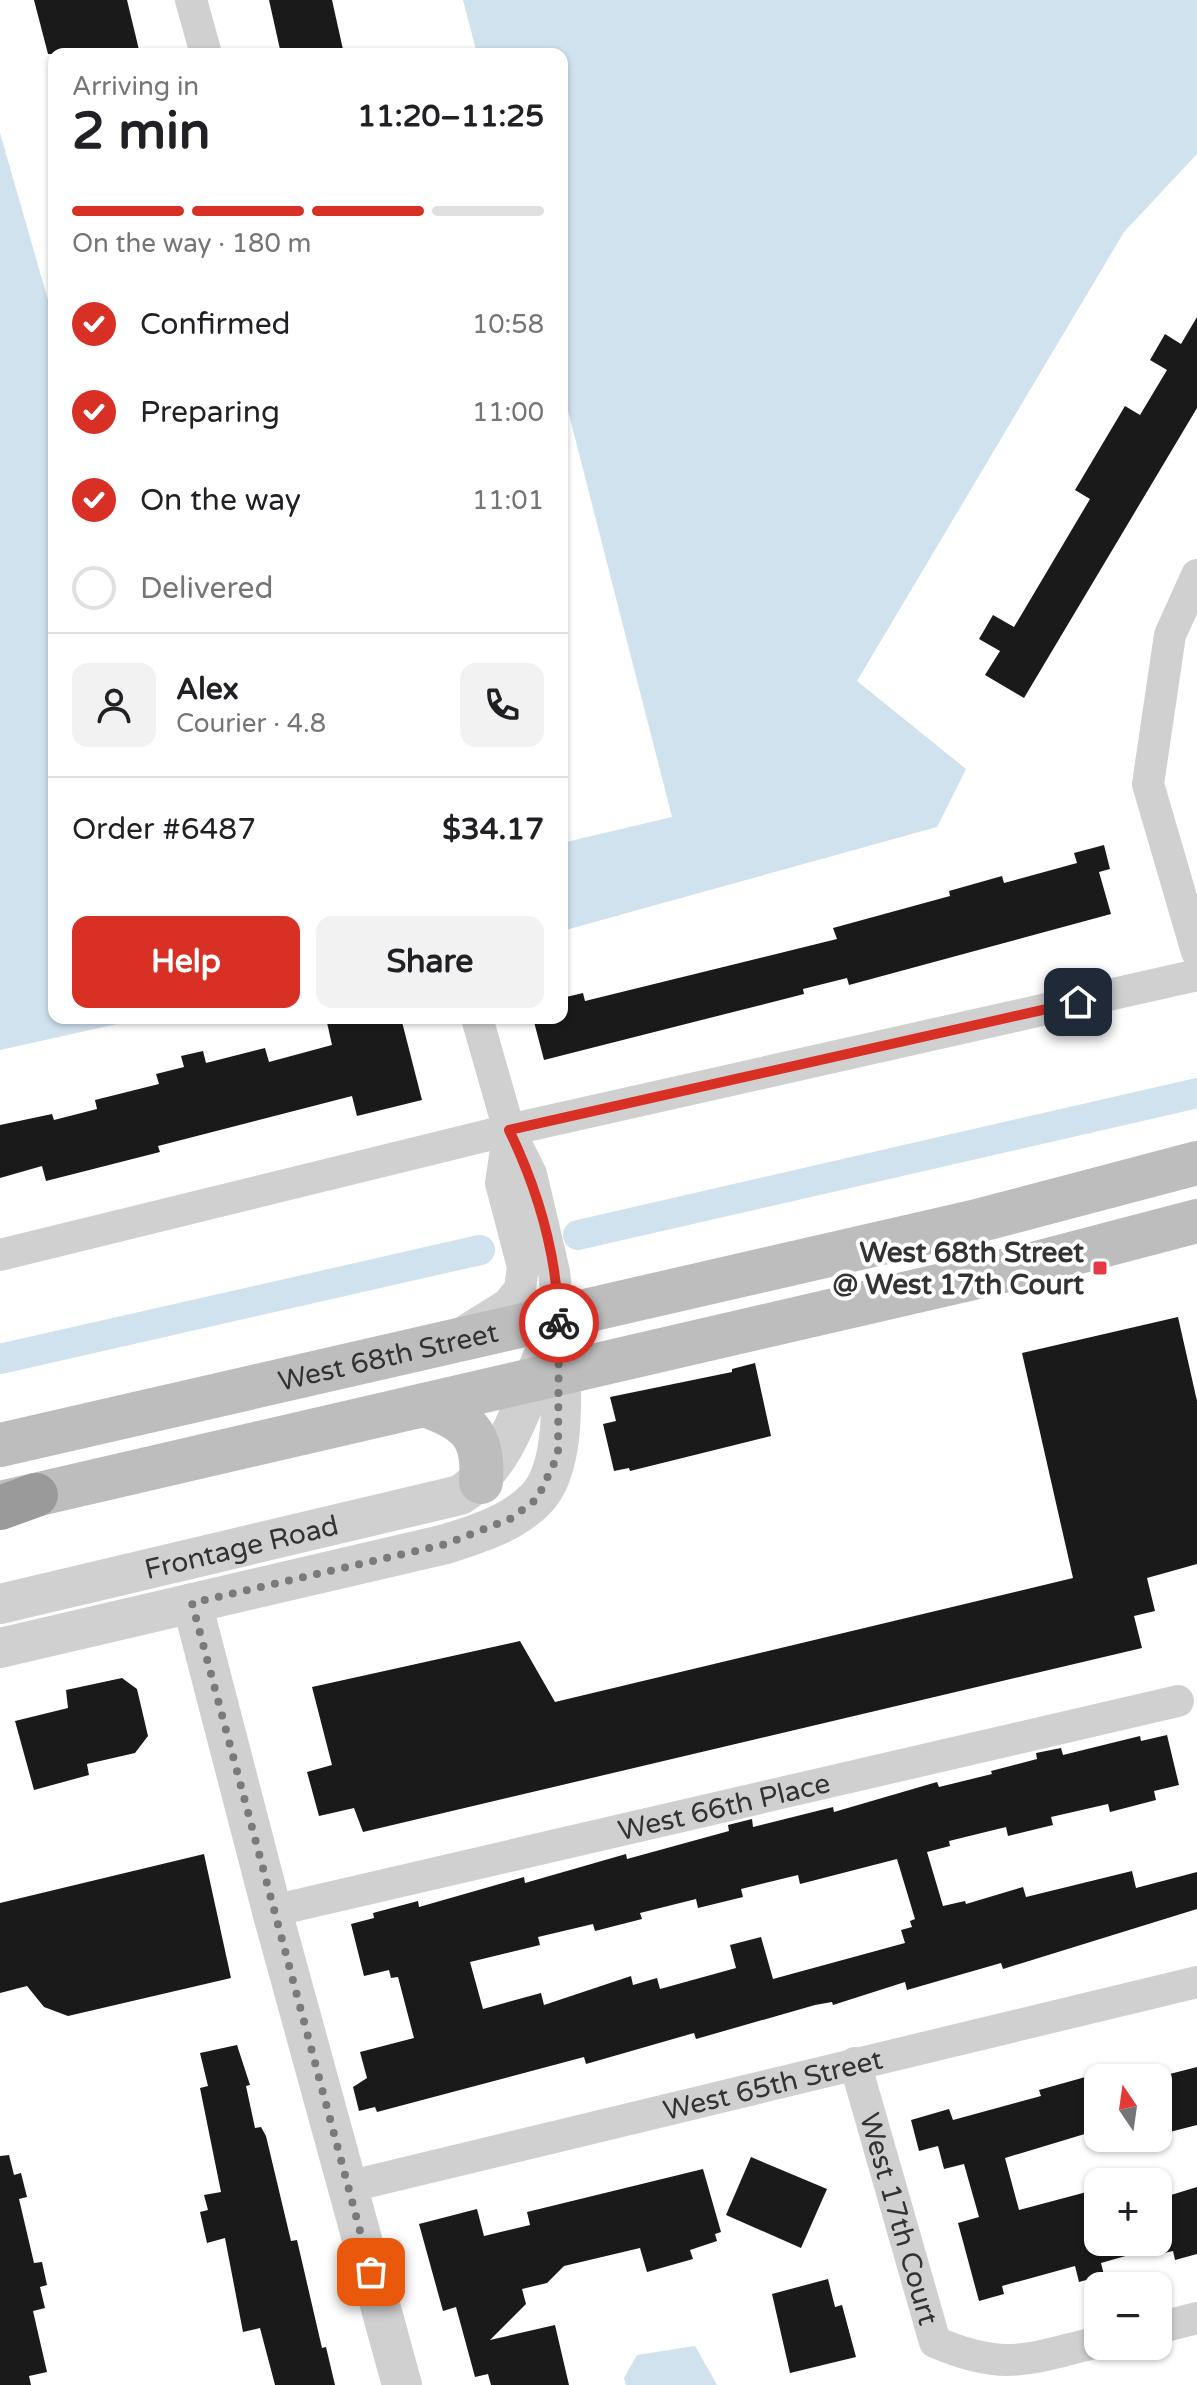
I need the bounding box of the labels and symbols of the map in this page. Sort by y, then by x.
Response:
pin [1044,968,1112,1036]
place label: West 68th Street @ West 17th Court [833,1236,1084,1302]
marker: West 68th Street @ West 17th Court [1091,1259,1109,1277]
courier [519,1283,599,1363]
street label: West 68th Street [275,1315,502,1399]
street label: Frontage Road [141,1508,342,1587]
street label: West 66th Place [615,1766,834,1848]
street label: West 65th Street [660,2042,886,2128]
north arrow [1084,2064,1172,2152]
street label: West 17th Court [852,2109,945,2329]
pin [337,2238,405,2306]

